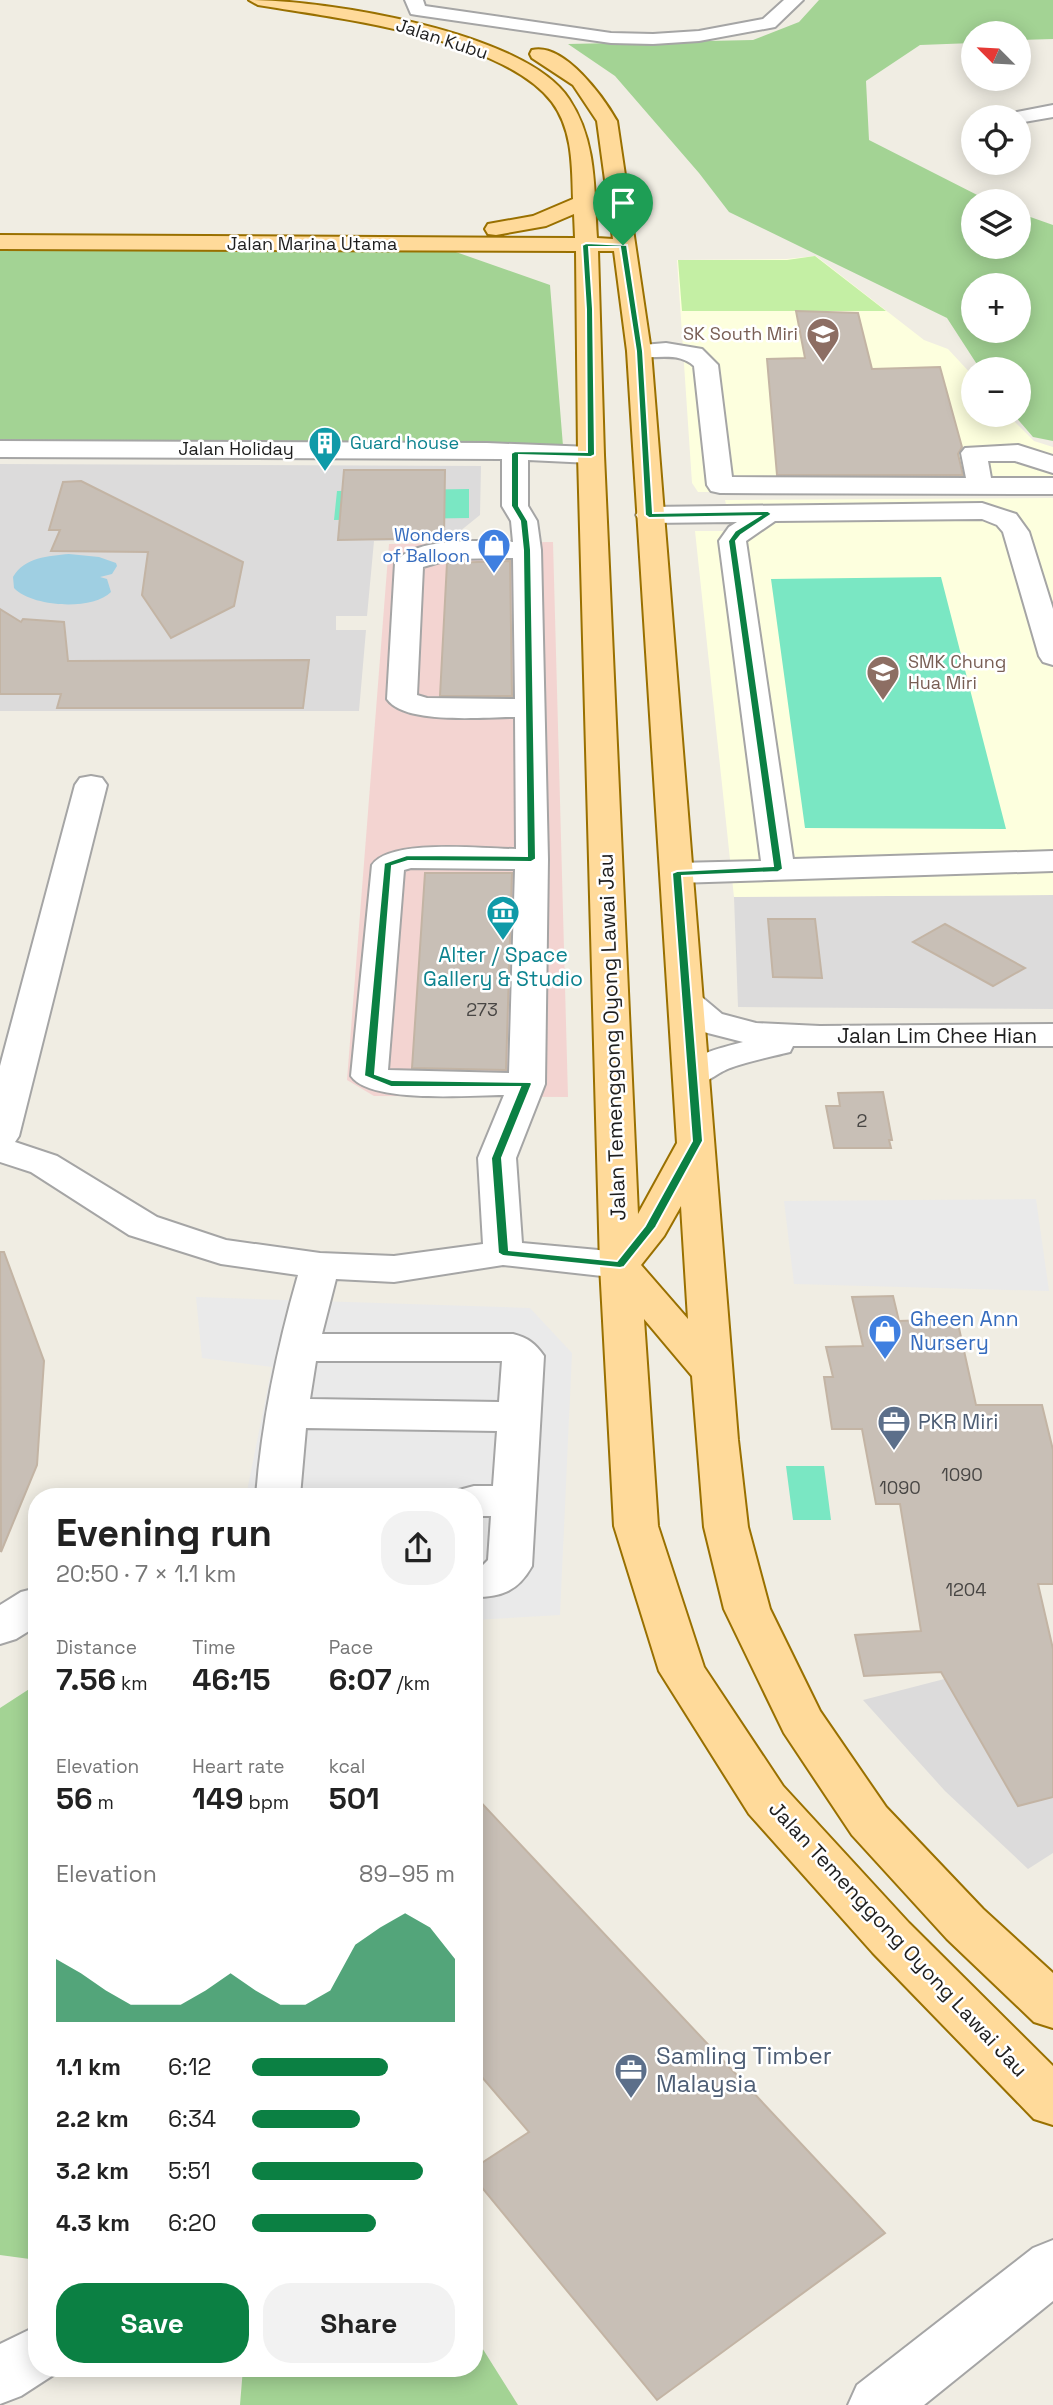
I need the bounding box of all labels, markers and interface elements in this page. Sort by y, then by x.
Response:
street label: Jalan Kubu [393,13,491,64]
north arrow [961,21,1031,91]
map controls [961,21,1031,427]
button: locate [961,105,1031,175]
pin [593,173,653,245]
icon: arrive [604,184,642,222]
button: layers [961,189,1031,259]
street label: Jalan Marina Utama [227,232,397,255]
button: + [961,273,1031,343]
school or university icon: SK South Miri [804,315,842,364]
place label: SK South Miri [683,322,798,345]
button: − [961,357,1031,427]
building icon: Guard house [306,424,344,473]
place label: Guard house [350,431,459,454]
street label: Jalan Holiday [178,437,294,460]
place label: Wonders of Balloon [382,523,470,567]
shop icon: Wonders of Balloon [475,526,513,575]
place label: SMK Chung Hua Miri [908,650,1006,694]
school or university icon: SMK Chung Hua Miri [864,653,902,702]
street label: Jalan Temenggong Oyong Lawai Jau [592,853,631,1221]
museum icon: Alter / Space Gallery & Studio [484,893,522,942]
place label: Alter / Space Gallery & Studio [423,941,583,992]
house number: 273 [466,998,498,1021]
street label: Jalan Lim Chee Hian [837,1022,1037,1049]
house number: 2 [857,1109,867,1132]
place label: Gheen Ann Nursery [910,1305,1019,1356]
shop icon: Gheen Ann Nursery [866,1312,904,1361]
office icon: PKR Miri [875,1403,913,1452]
place label: PKR Miri [918,1408,998,1435]
house number: 1090 [941,1463,983,1486]
house number: 1090 [879,1476,921,1499]
text: Evening run [56,1509,272,1557]
button: share [381,1511,455,1585]
text: 20:50 · 7 × 1.1 km [56,1559,236,1589]
house number: 1204 [945,1578,987,1601]
text: Distance [56,1635,137,1660]
text: Time [192,1635,236,1660]
text: Pace [329,1635,373,1660]
text: 7.56 [56,1660,116,1699]
text: 46:15 [192,1660,270,1699]
text: 6:07 [329,1660,392,1699]
text: km [116,1671,148,1696]
text: /km [392,1671,430,1696]
text: Elevation [56,1754,139,1779]
text: Heart rate [192,1754,285,1779]
text: kcal [329,1754,365,1779]
text: 56 [56,1779,93,1818]
text: 149 [192,1779,244,1818]
text: 501 [329,1779,380,1818]
text: m [93,1790,114,1815]
text: bpm [244,1790,289,1815]
street label: Jalan Temenggong Oyong Lawai Jau [763,1795,1034,2082]
text: Elevation [56,1859,157,1889]
text: 89–95 m [359,1859,455,1889]
place label: Samling Timber Malaysia [656,2040,832,2099]
office icon: Samling Timber Malaysia [612,2051,650,2100]
text: 1.1 km [56,2052,121,2082]
text: 6:12 [168,2052,211,2082]
text: 2.2 km [56,2104,129,2134]
text: 6:34 [168,2104,216,2134]
text: 3.2 km [56,2156,129,2186]
text: 5:51 [168,2156,211,2186]
text: 4.3 km [56,2208,130,2238]
text: 6:20 [168,2208,217,2238]
button: Save [56,2283,249,2363]
button: Share [263,2283,455,2363]

